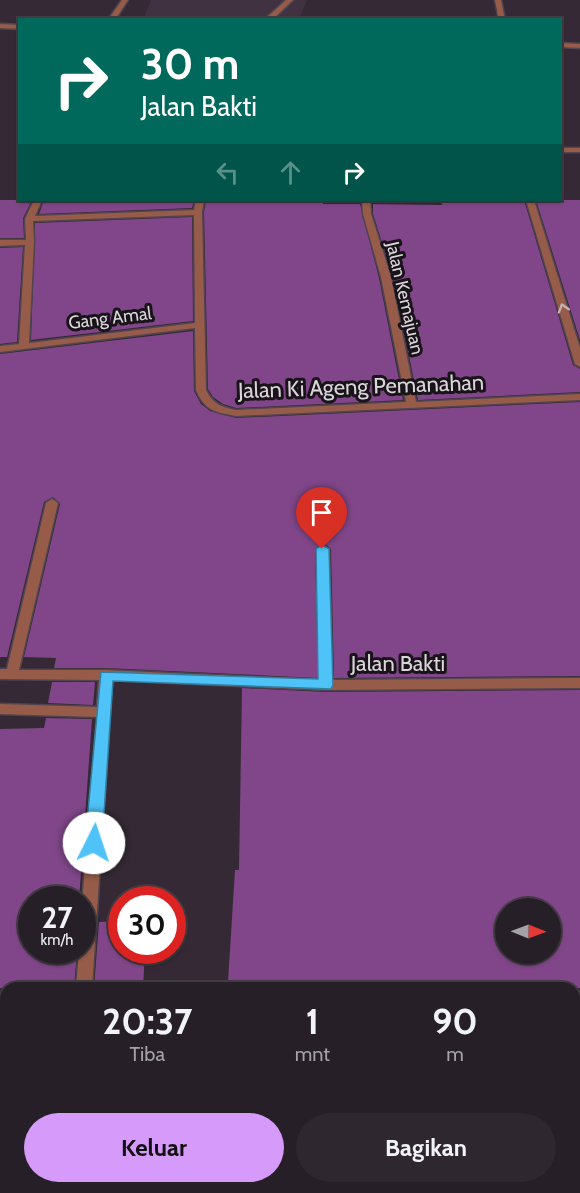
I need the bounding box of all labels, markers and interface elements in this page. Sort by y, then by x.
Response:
text: 30 m [141,38,239,90]
icon: right [42,42,120,120]
text: Jalan Bakti [141,90,257,123]
icon: left [211,156,244,189]
icon: ahead [274,156,307,189]
icon: right [337,156,370,189]
street label: Jalan Kemajuan [381,238,429,357]
street label: Gang Amal [67,302,154,334]
one-way arrow [558,304,570,314]
street label: Jalan Ki Ageng Pemanahan [236,369,485,404]
pin [296,487,347,549]
icon: arrive [305,496,338,529]
street label: Jalan Bakti [350,650,445,677]
position arrow [62,811,126,875]
speed limit sign: 30 [108,886,186,964]
north arrow [495,898,561,964]
map controls [495,898,561,964]
text: 27 [41,899,73,936]
text: km/h [41,931,73,949]
text: 20:37 [102,999,192,1043]
text: 1 [306,999,319,1043]
text: 90 [432,999,478,1043]
text: Tiba [130,1042,165,1066]
text: mnt [295,1042,330,1066]
text: m [446,1042,464,1066]
button: Keluar [24,1113,284,1182]
button: Bagikan [296,1113,556,1182]

